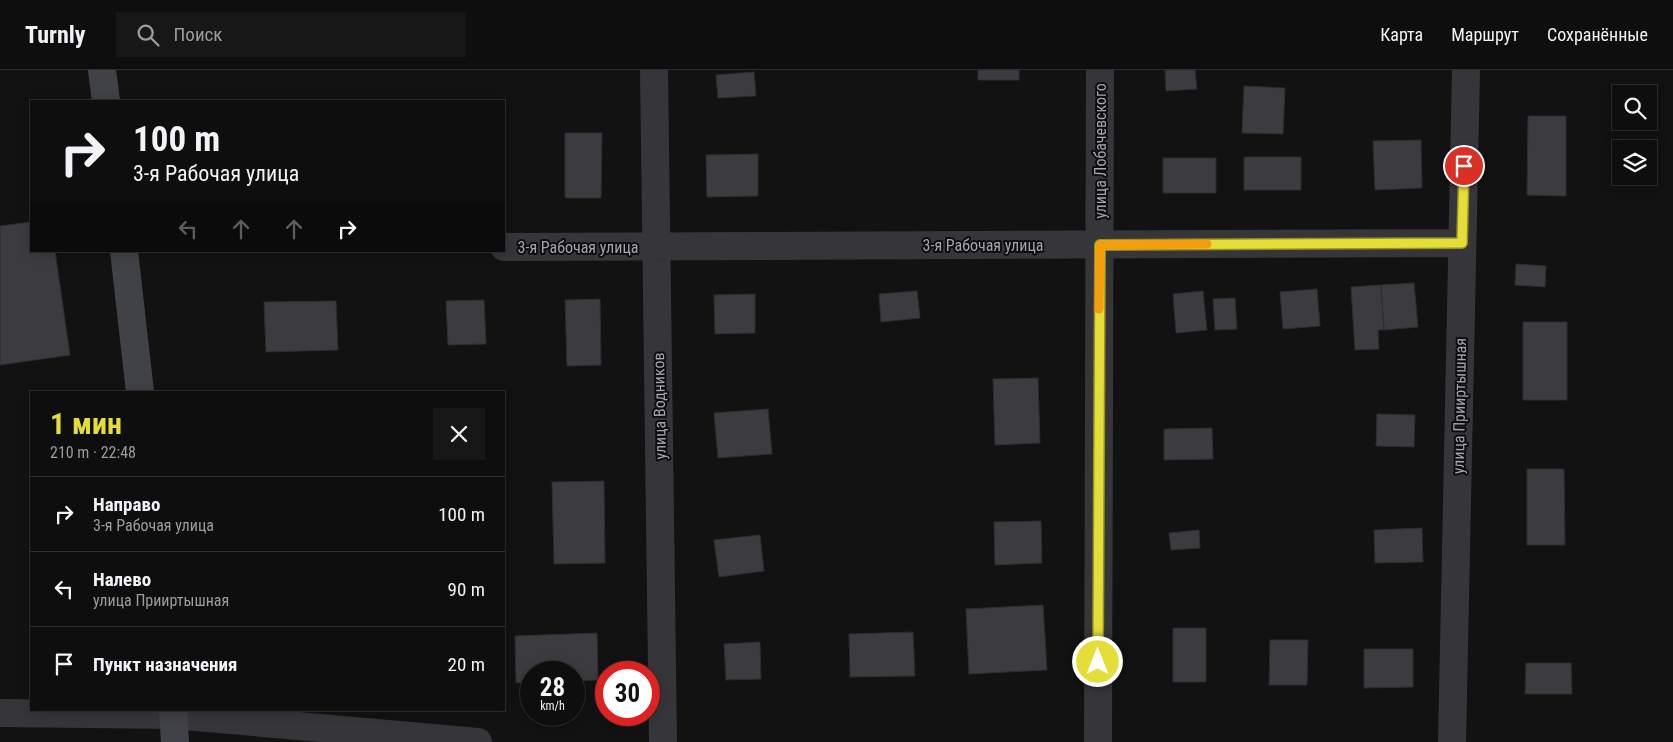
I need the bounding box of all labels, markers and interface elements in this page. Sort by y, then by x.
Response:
search box [116,12,466,57]
text: Turnly [25,21,86,49]
icon: search [134,21,162,49]
text: Поиск [174,23,222,46]
text: Карта [1380,24,1423,45]
text: Маршрут [1451,24,1519,45]
text: Сохранённые [1547,24,1648,45]
street label: улица Лобачевского [1091,83,1110,219]
map controls [1612,85,1657,185]
button: search [1612,85,1657,130]
text: 100 m [133,119,220,160]
icon: right [50,120,115,185]
button: layers [1612,140,1657,185]
pin [1443,145,1485,187]
icon: arrive [1450,152,1478,180]
text: 3-я Рабочая улица [133,161,299,186]
icon: left [174,215,202,243]
icon: ahead [227,215,255,243]
icon: ahead [280,215,308,243]
icon: right [333,215,361,243]
street label: 3-я Рабочая улица [923,236,1043,255]
street label: 3-я Рабочая улица [518,238,638,257]
street label: улица Прииртышная [1449,338,1470,474]
street label: улица Водников [649,352,670,460]
text: 1 мин [50,406,122,441]
button: close [433,408,485,460]
text: 210 m · 22:48 [50,443,136,462]
text: Направо [93,493,160,516]
icon: right [50,500,78,528]
text: 100 m [438,503,485,526]
text: 3-я Рабочая улица [93,516,214,535]
text: Налево [93,568,151,591]
icon: left [50,575,78,603]
text: 90 m [448,578,485,601]
text: улица Прииртышная [93,591,229,610]
position arrow [1071,635,1123,687]
icon: arrive [50,650,78,678]
text: Пункт назначения [93,653,237,676]
text: 20 m [448,653,485,676]
speed limit sign: 30 [595,661,660,726]
text: 28 [540,673,565,702]
text: km/h [540,699,565,713]

